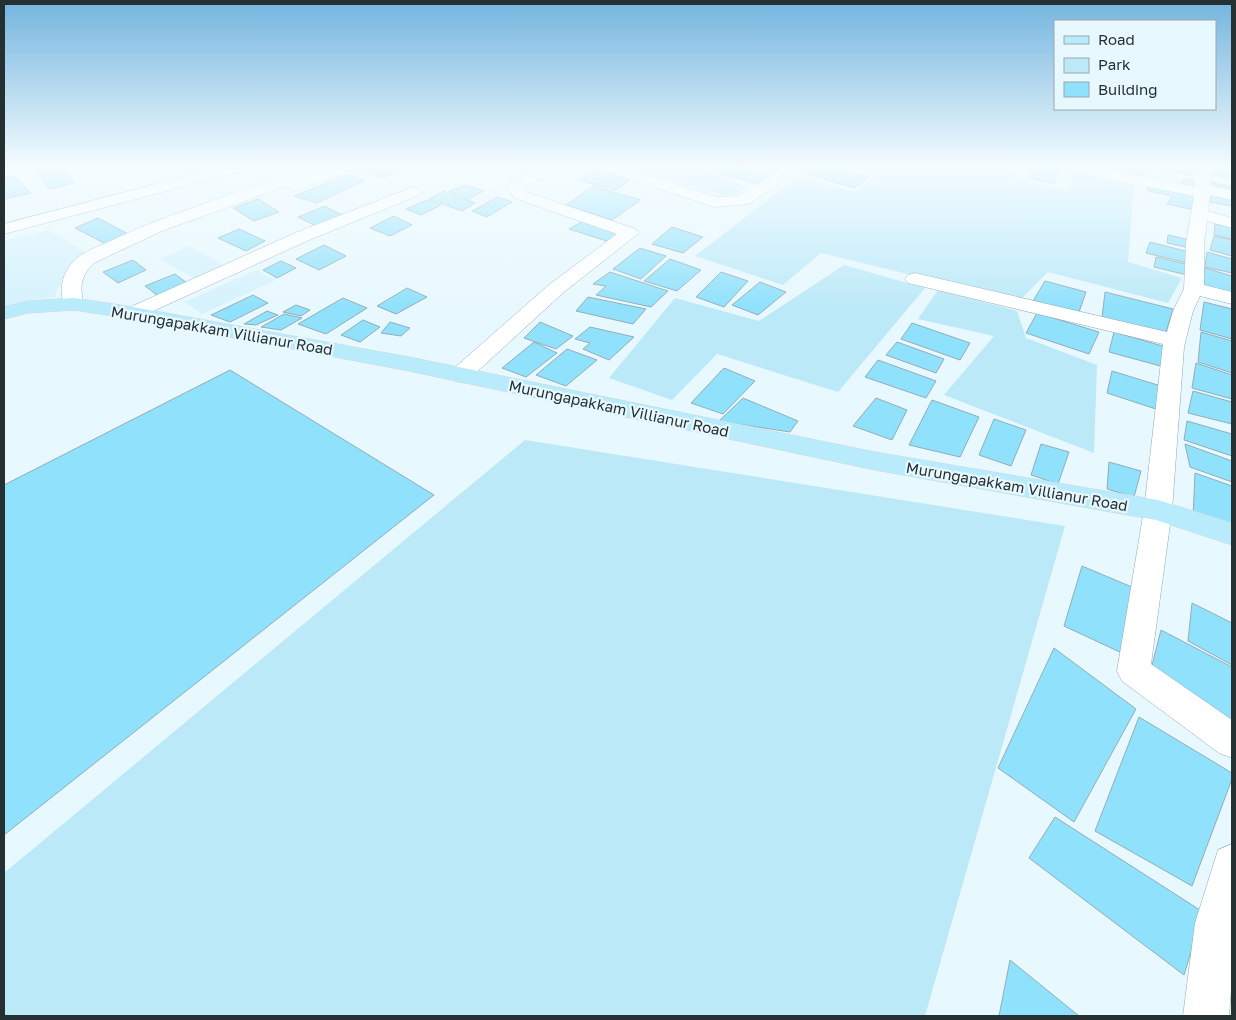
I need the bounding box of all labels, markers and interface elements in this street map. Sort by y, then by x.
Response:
legend [1054,20,1216,110]
text: Road [1098,30,1135,48]
text: Park [1098,55,1131,73]
text: Building [1098,80,1158,98]
street label: Murungapakkam Villianur Road [110,302,334,358]
street label: Murungapakkam Villianur Road [507,376,731,440]
street label: Murungapakkam Villianur Road [905,458,1129,514]

